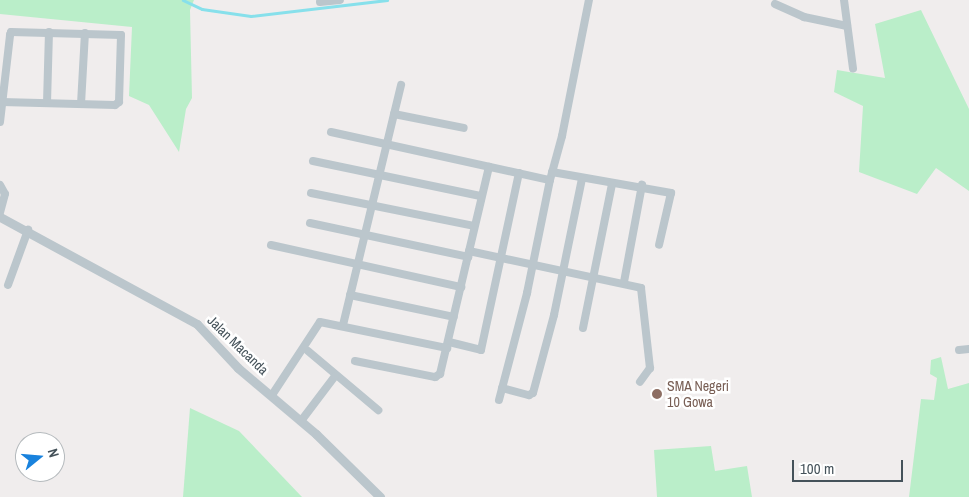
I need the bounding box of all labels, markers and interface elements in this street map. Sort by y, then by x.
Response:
street label: Jalan Macanda [204,312,272,378]
place label: SMA Negeri 10 Gowa [667,378,730,411]
marker: SMA Negeri 10 Gowa [651,388,663,400]
north arrow [15,432,65,482]
text: N [44,446,63,459]
scale bar [794,450,905,482]
text: 100 m [800,458,834,479]

